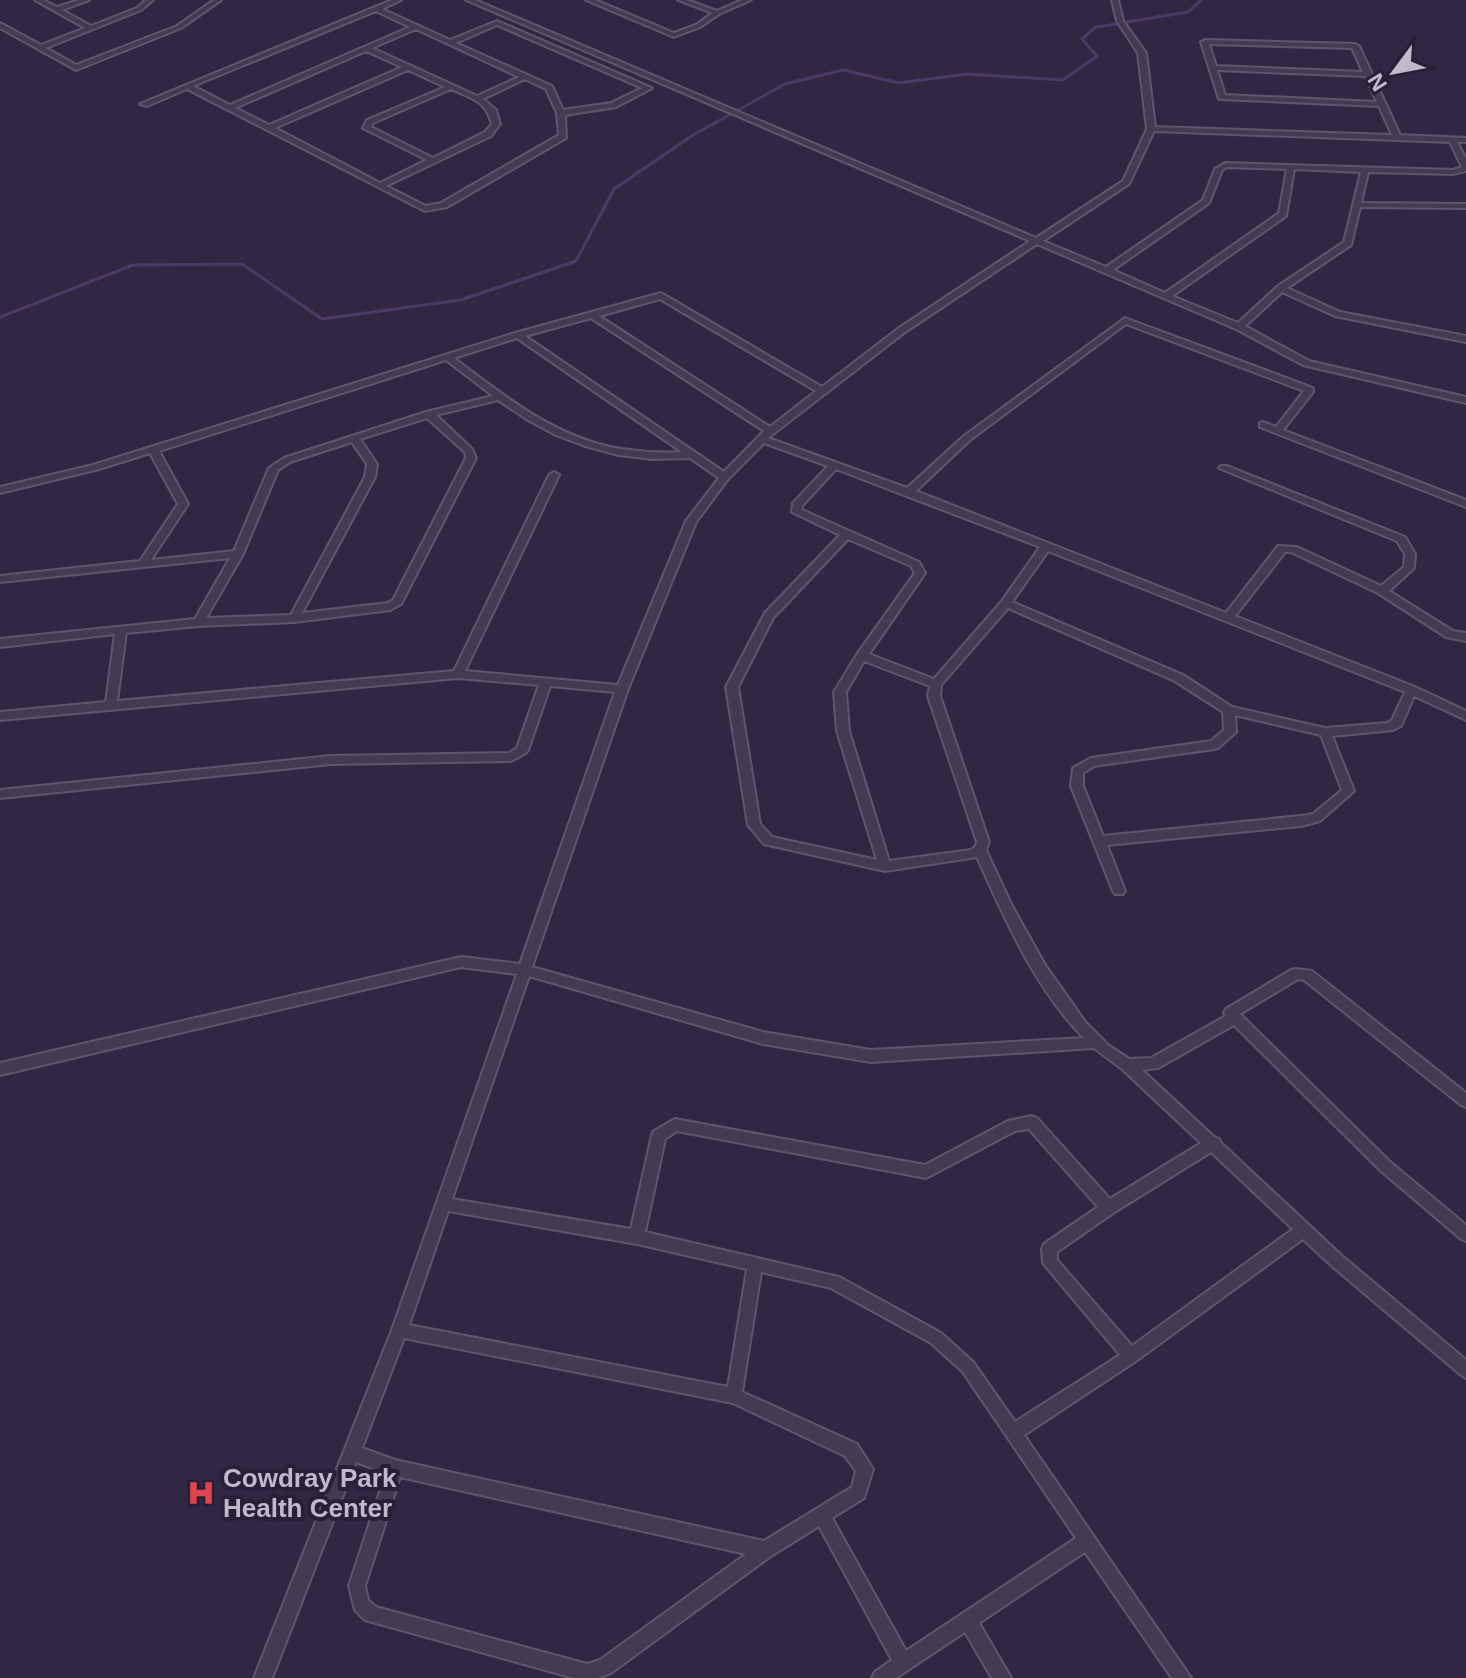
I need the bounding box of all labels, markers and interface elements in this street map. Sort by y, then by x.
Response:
north arrow [1354,32,1434,112]
text: N [1363,69,1392,96]
place label: Cowdray Park Health Center [223,1463,397,1523]
hospital icon: Cowdray Park Health Center [186,1478,216,1508]

